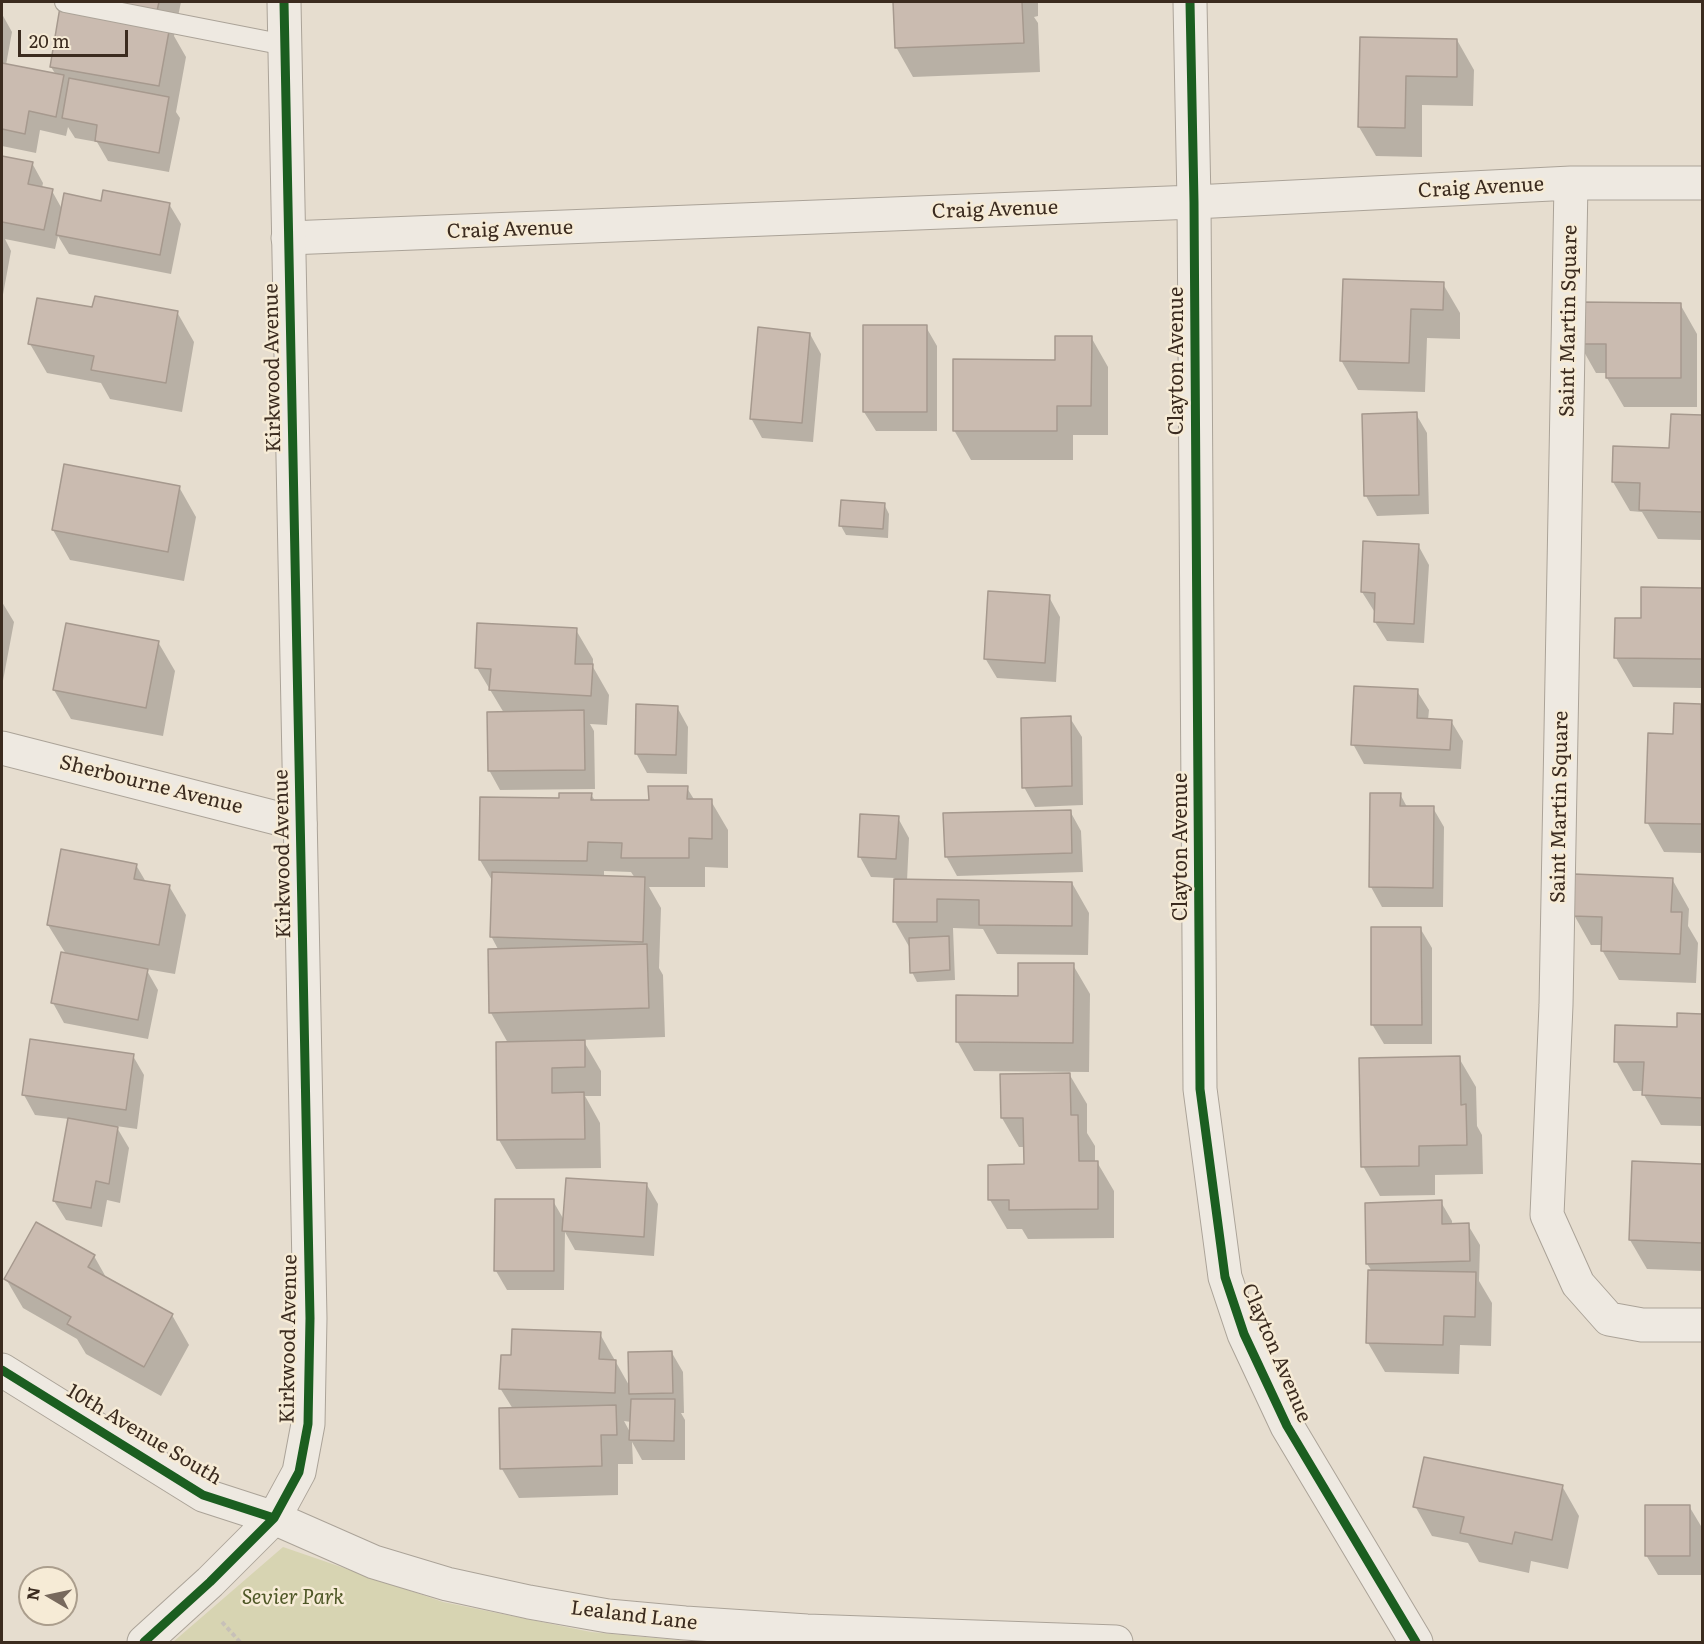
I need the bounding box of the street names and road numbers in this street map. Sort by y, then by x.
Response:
street label: Craig Avenue [1417,173,1545,203]
street label: Craig Avenue [931,196,1059,224]
street label: Craig Avenue [446,216,574,244]
street label: Saint Martin Square [1555,225,1583,417]
street label: Kirkwood Avenue [260,283,286,453]
street label: Clayton Avenue [1165,287,1189,435]
street label: Saint Martin Square [1546,711,1574,903]
street label: Sherbourne Avenue [57,751,245,819]
street label: Kirkwood Avenue [270,769,296,939]
street label: Clayton Avenue [1169,773,1193,921]
street label: Kirkwood Avenue [276,1254,302,1424]
street label: Clayton Avenue [1236,1280,1316,1426]
street label: 10th Avenue South [62,1379,226,1491]
street label: Lealand Lane [569,1596,699,1636]

